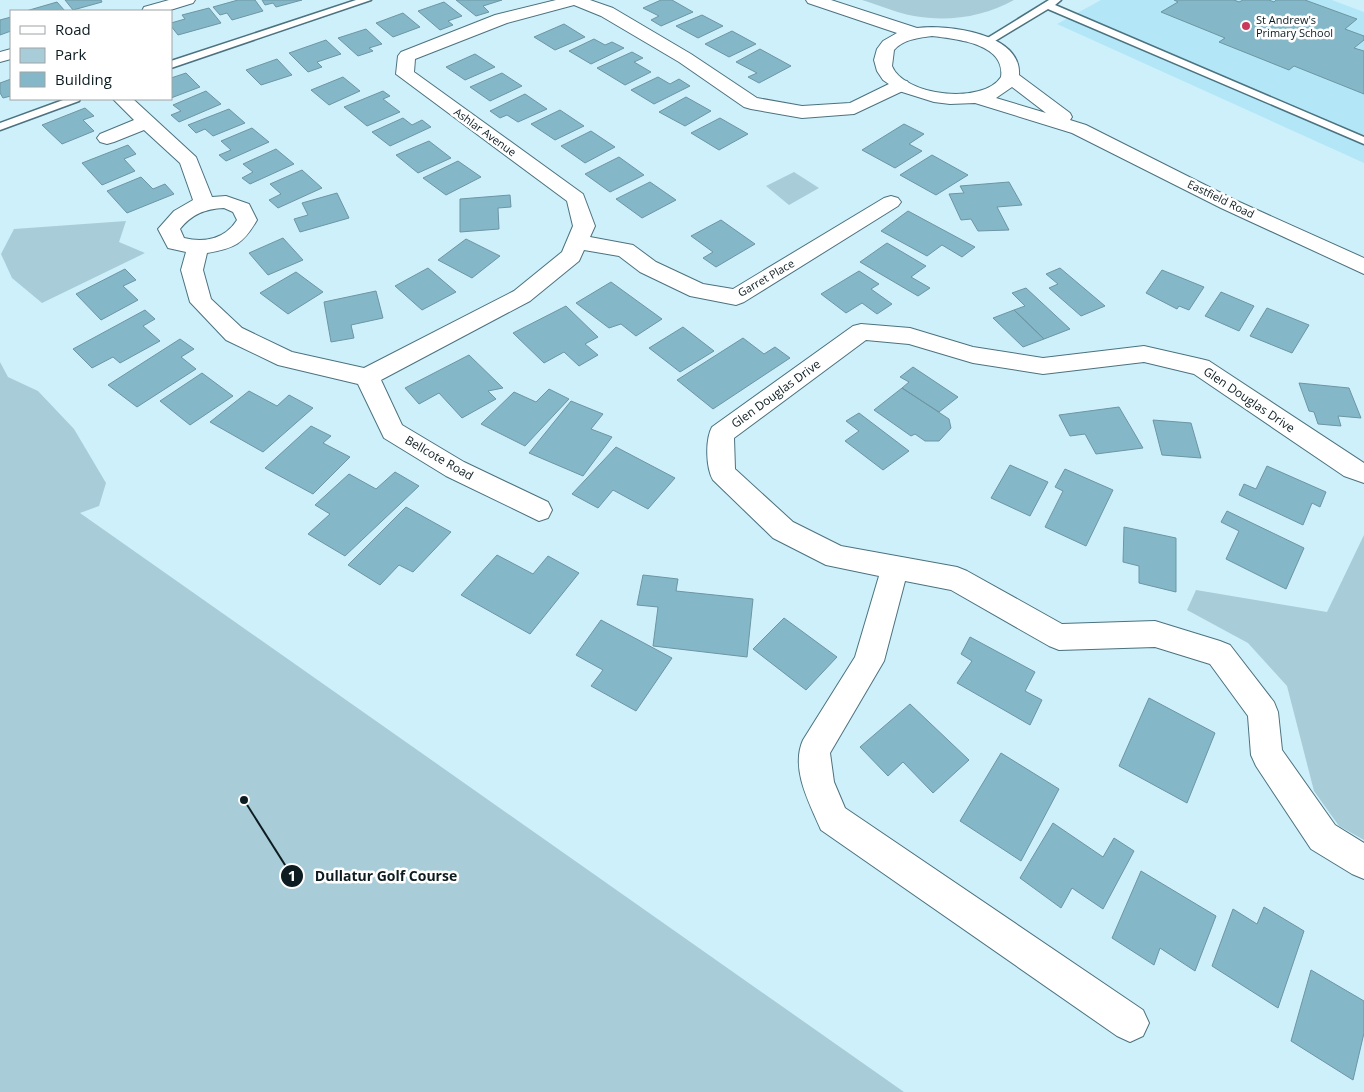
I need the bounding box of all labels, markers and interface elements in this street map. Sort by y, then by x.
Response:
legend [10,10,172,100]
place label: St Andrew's Primary School [1256,12,1333,40]
text: Road [55,19,91,39]
marker: St Andrew's Primary School [1240,20,1252,32]
text: Park [55,44,86,64]
text: Building [55,69,112,89]
street label: Ashlar Avenue [451,104,519,159]
street label: Eastfield Road [1185,176,1257,221]
street label: Garret Place [735,255,797,300]
street label: Glen Douglas Drive [728,355,824,432]
street label: Glen Douglas Drive [1200,363,1298,437]
street label: Bellcote Road [402,431,477,484]
callout: Dullatur Golf Course [280,861,467,890]
text: 1 [288,865,296,885]
text: Dullatur Golf Course [315,866,457,885]

